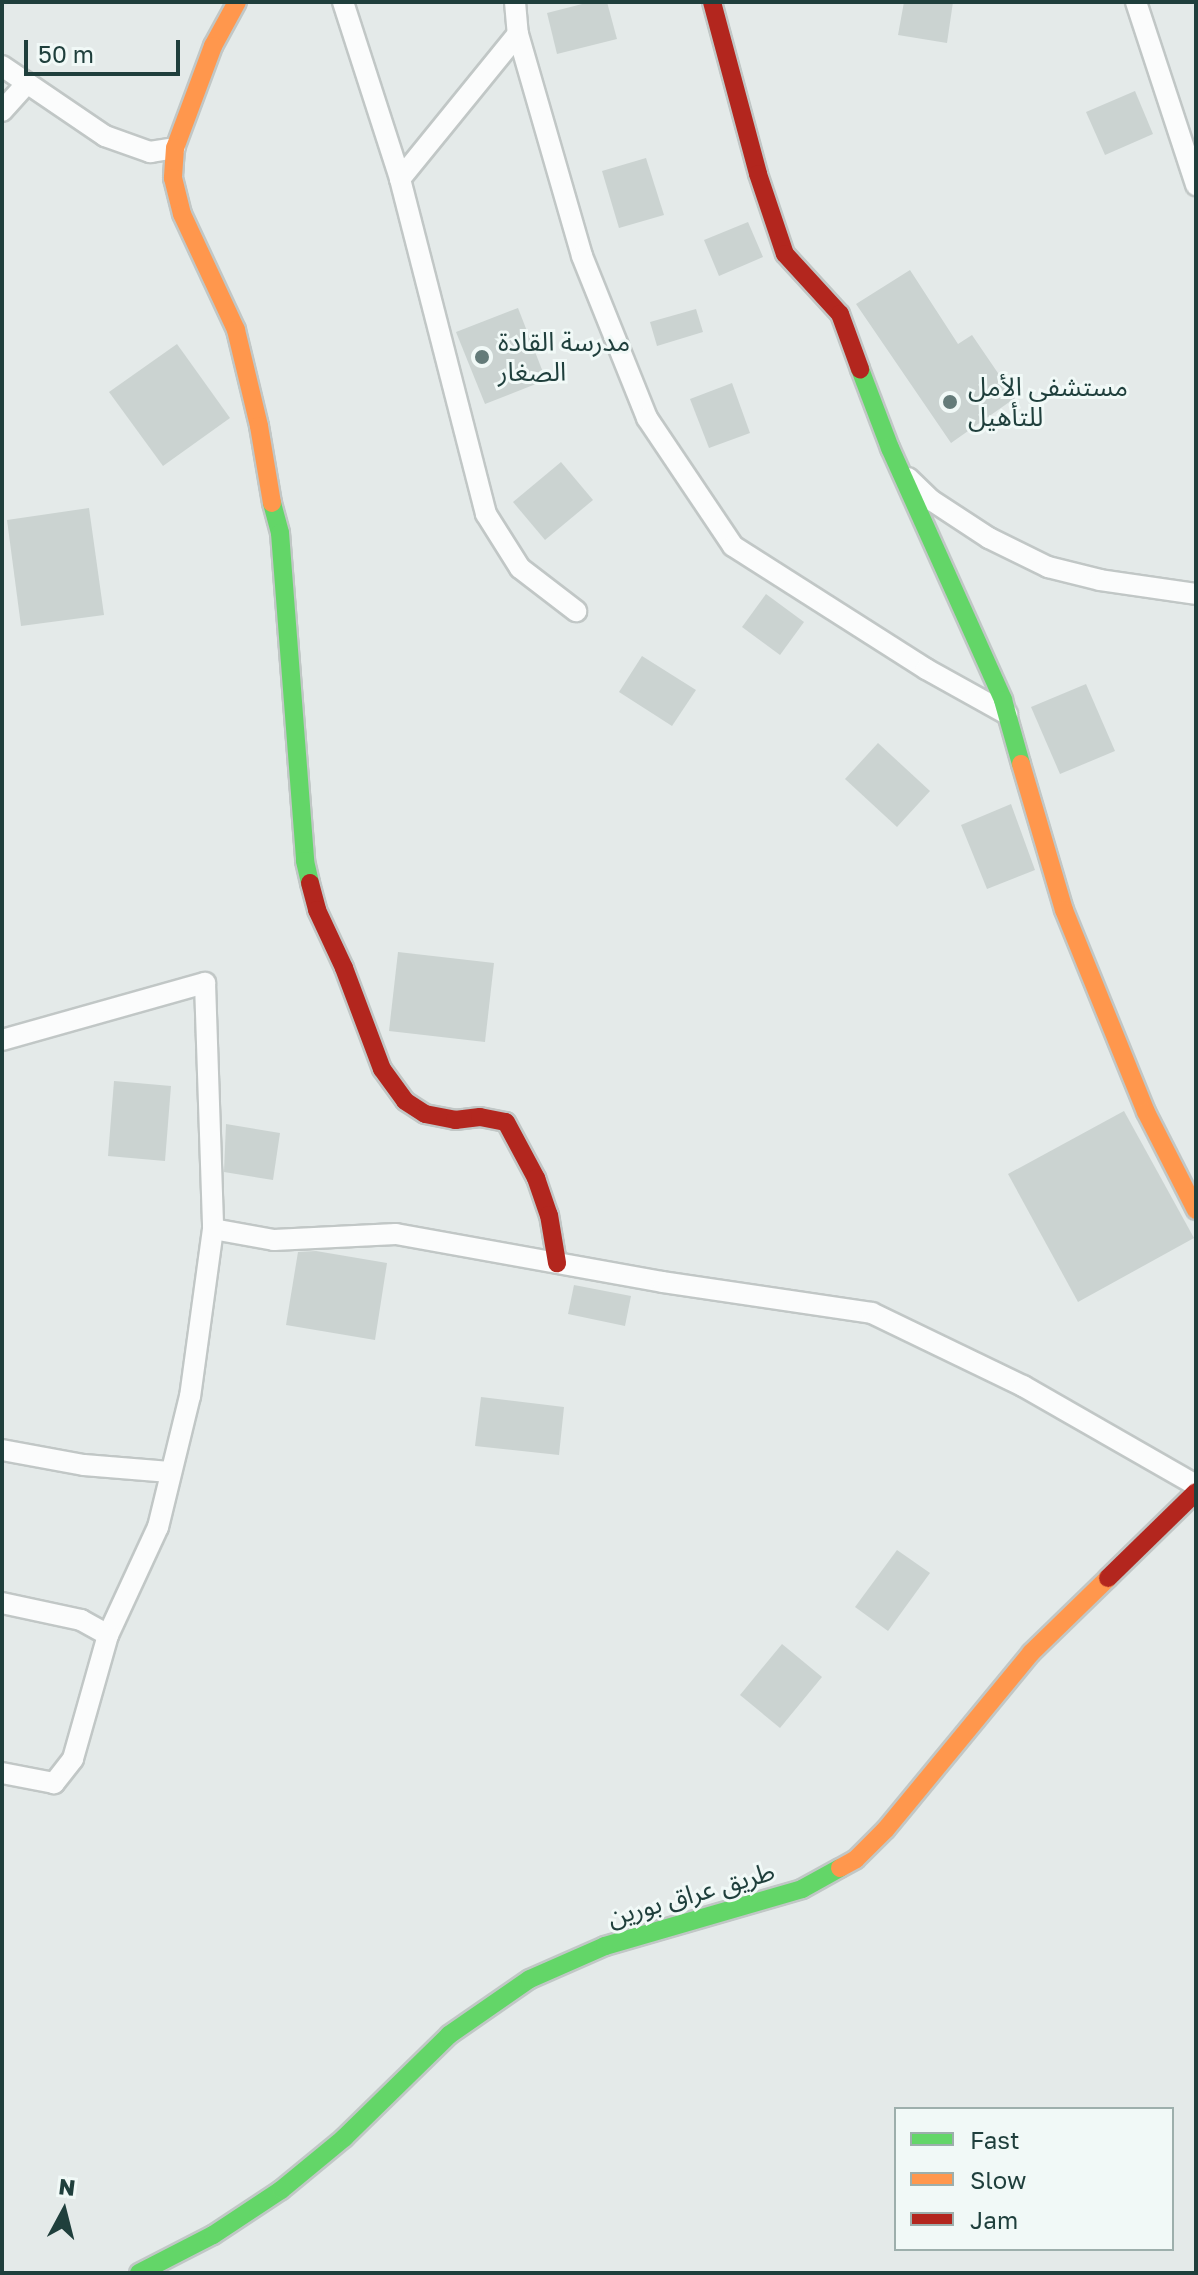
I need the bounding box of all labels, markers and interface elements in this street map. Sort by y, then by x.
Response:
scale bar [28,24,184,74]
text: 50 m [38,39,94,68]
place label: مدرسة القادة الصغار [498,326,630,388]
marker: مدرسة القادة الصغار [473,348,491,366]
place label: مستشفى الأمل للتأهيل [968,371,1128,432]
marker: مستشفى الأمل للتأهيل [939,391,961,413]
street label: طريق عراق بورين [604,1855,778,1933]
legend [894,2107,1174,2251]
text: Fast [970,2125,1020,2154]
text: Slow [970,2165,1026,2194]
north arrow [24,2171,104,2251]
text: N [57,2172,77,2201]
text: Jam [970,2205,1018,2234]

